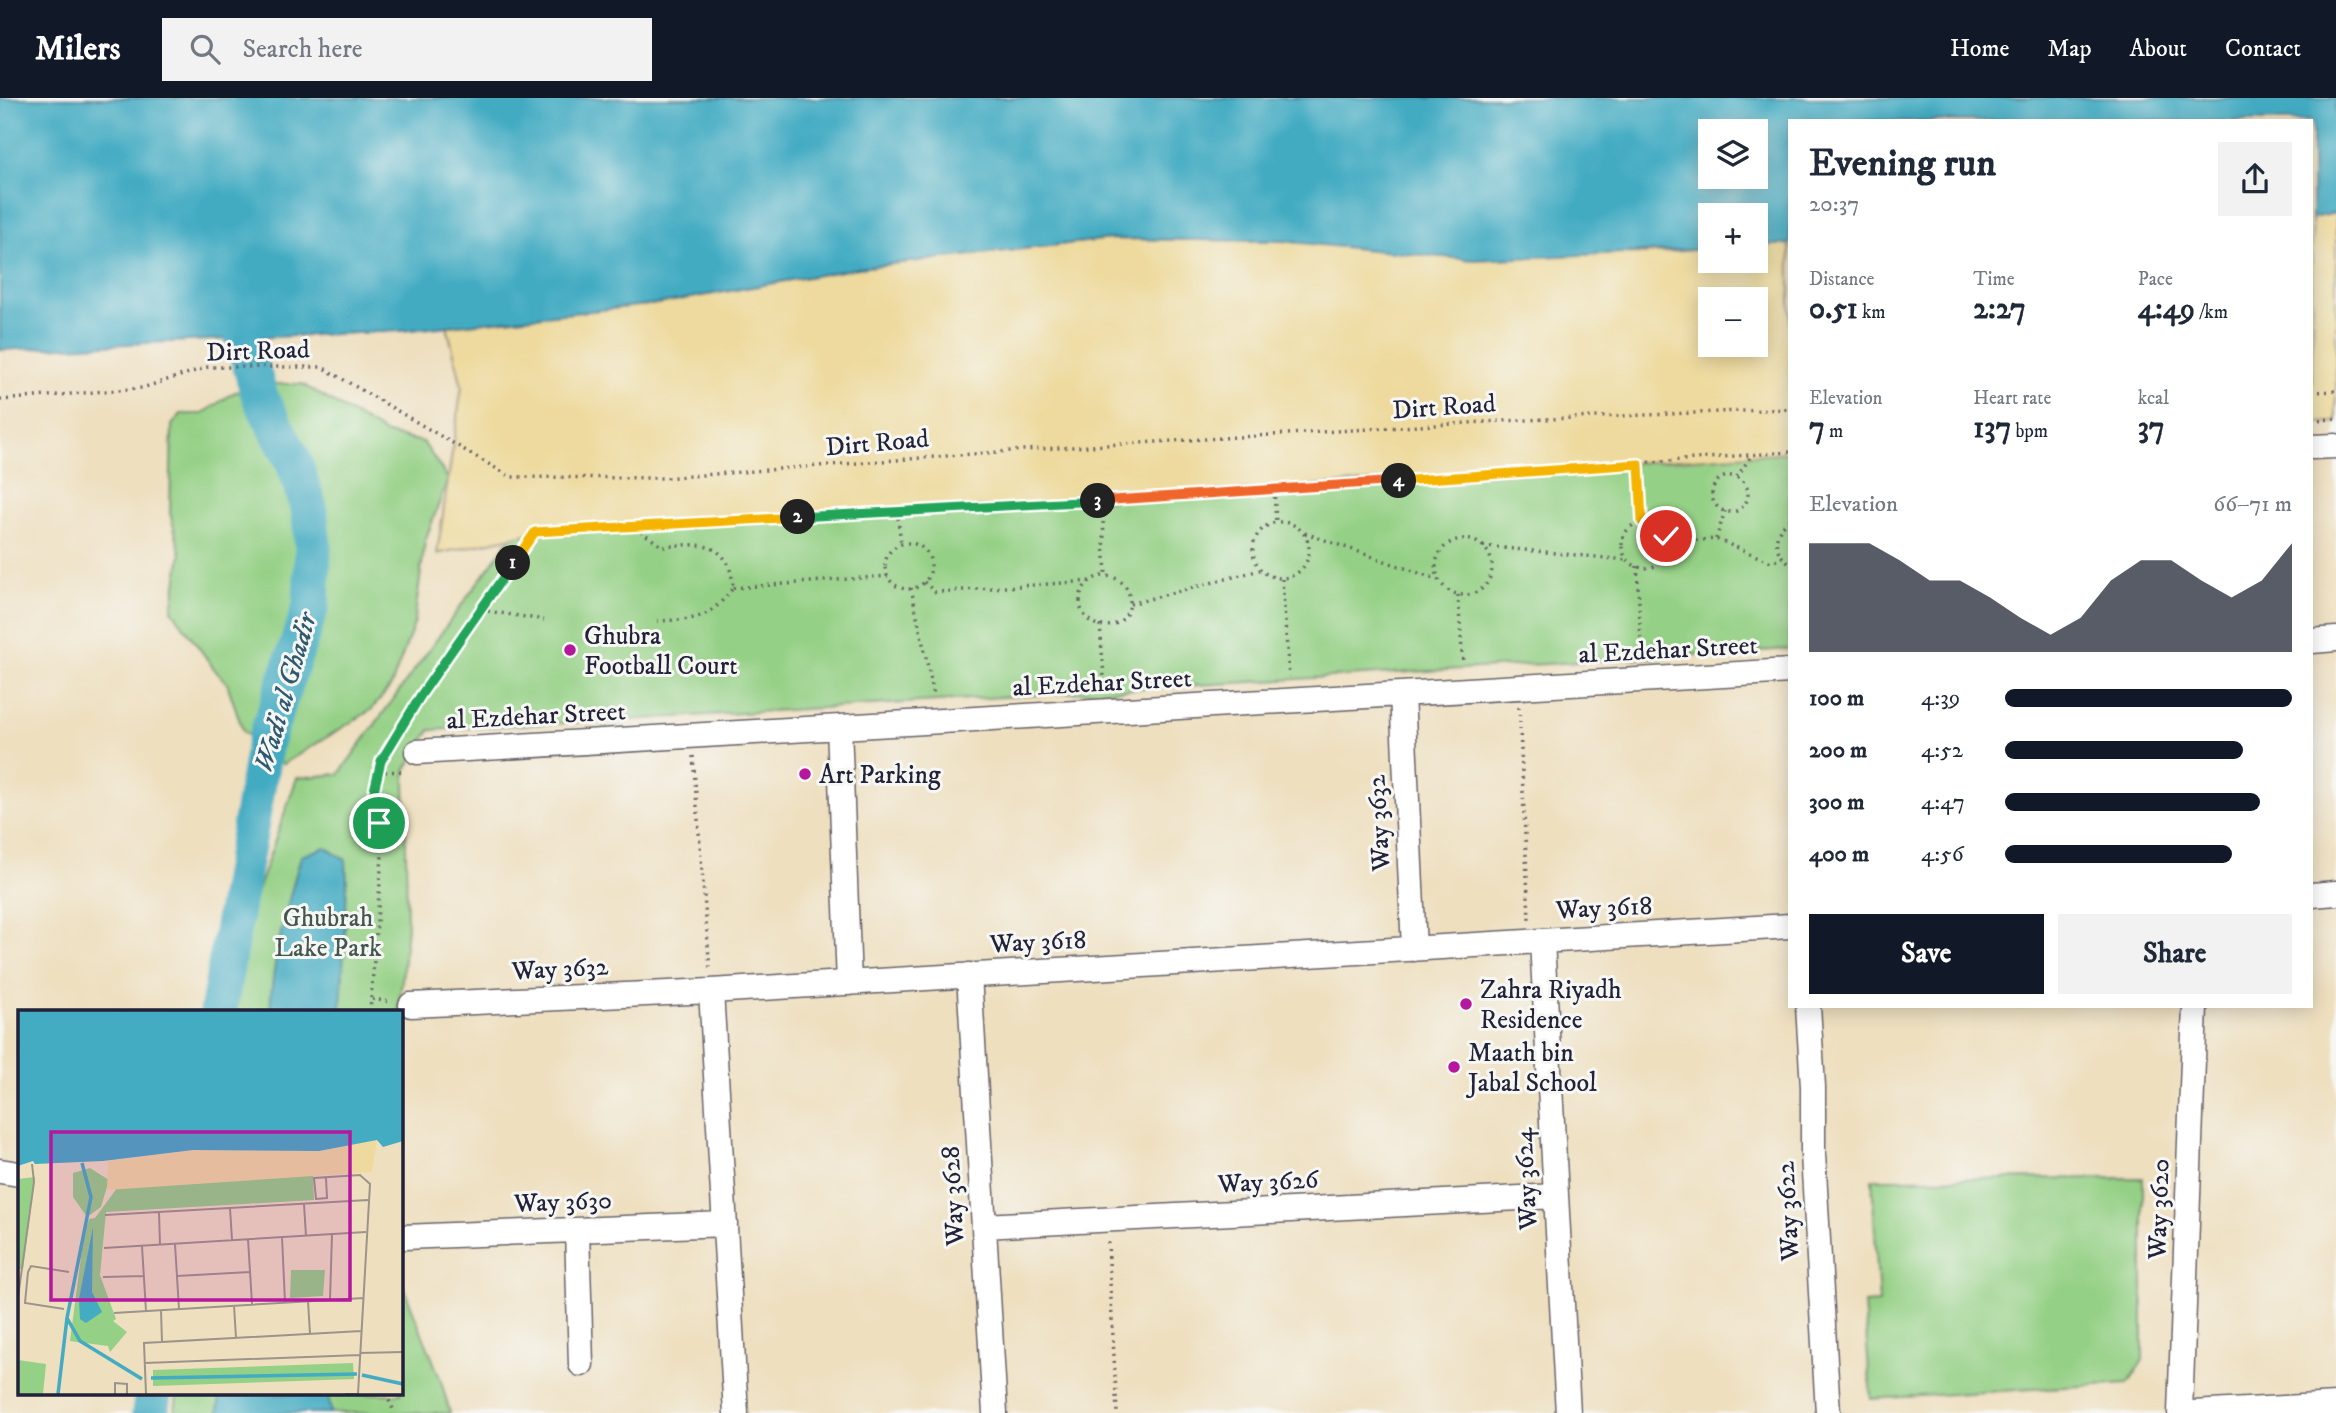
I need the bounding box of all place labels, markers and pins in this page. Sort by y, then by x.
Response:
pin: 4 [1382,464,1416,498]
pin: 3 [1080,484,1116,518]
pin: 2 [780,500,816,534]
pin [1636,506,1696,566]
pin: 1 [496,546,530,580]
place label: Ghubra Football Court [584,620,738,683]
marker: Ghubra Football Court [562,642,578,658]
place label: Art Parking [819,759,941,792]
marker: Art Parking [797,766,813,782]
pin [349,793,409,853]
place label: Zahra Riyadh Residence [1480,974,1622,1037]
marker: Zahra Riyadh Residence [1458,996,1474,1012]
place label: Maath bin Jabal School [1466,1037,1597,1100]
marker: Maath bin Jabal School [1446,1059,1462,1075]

